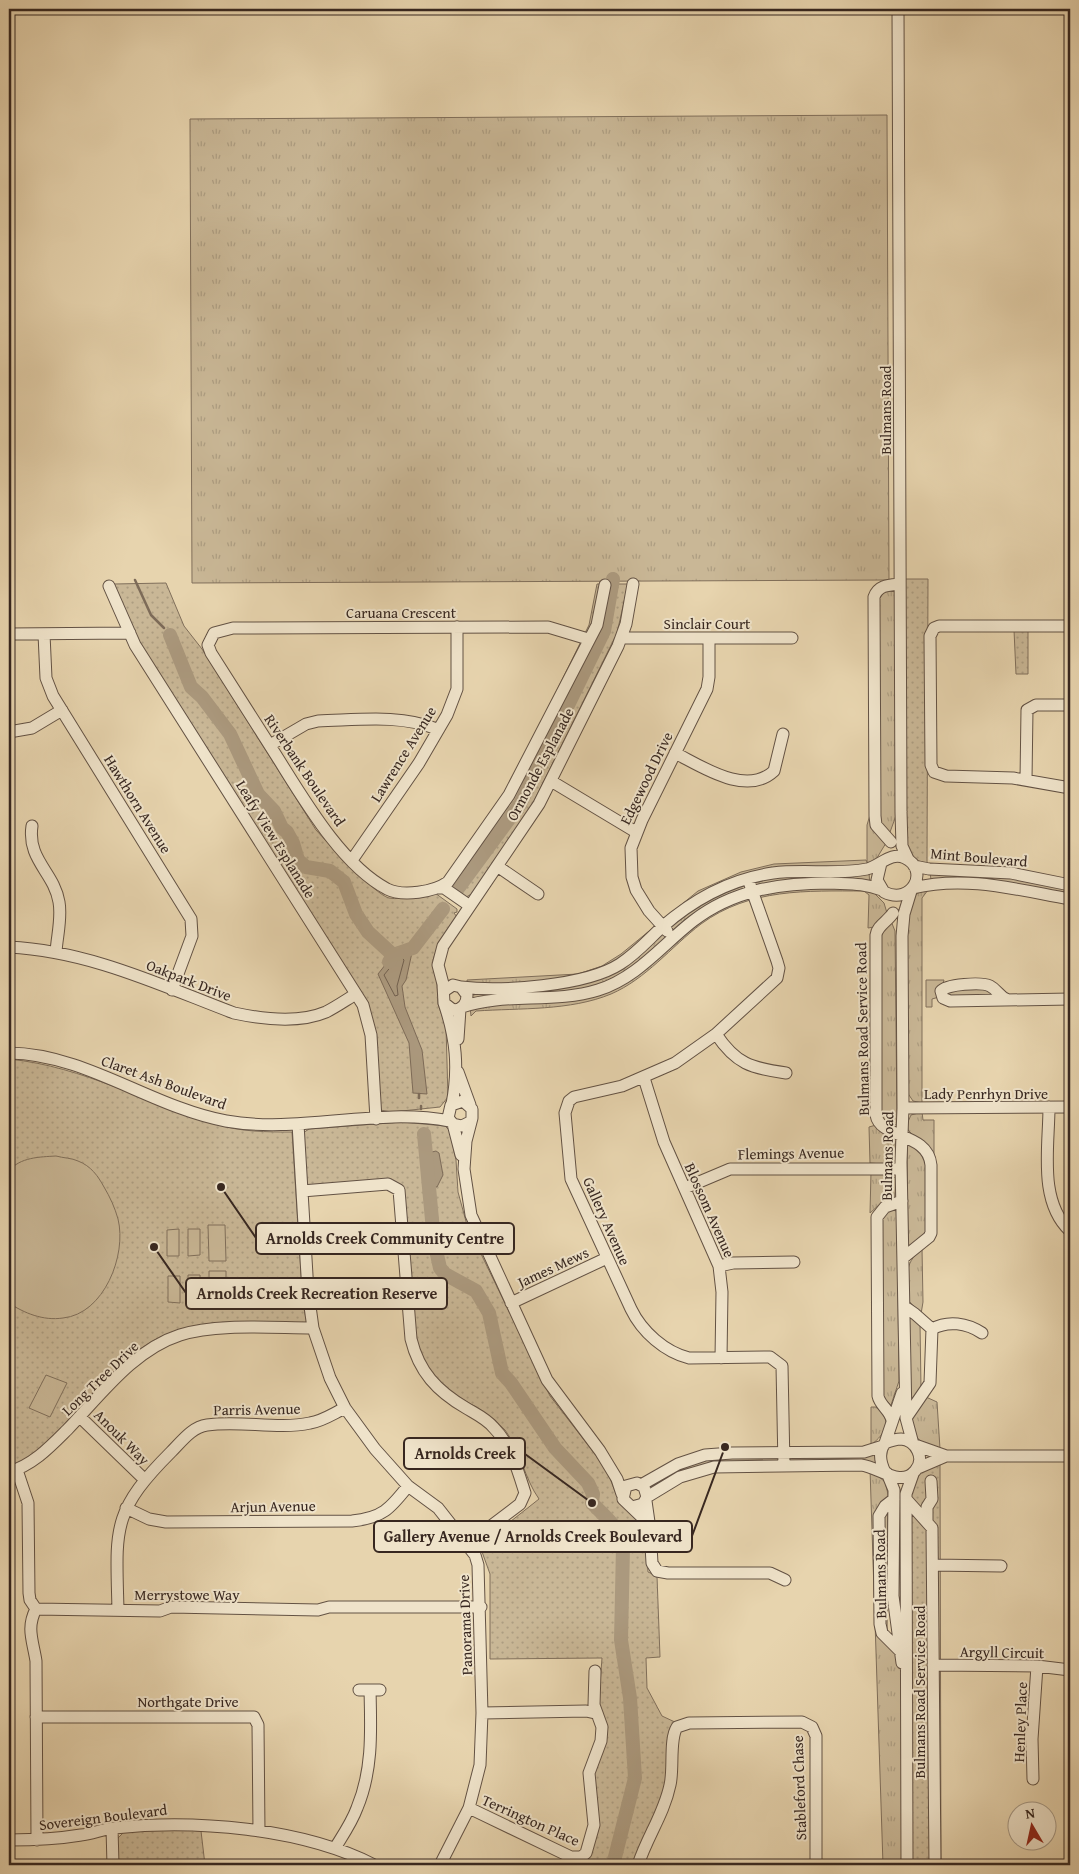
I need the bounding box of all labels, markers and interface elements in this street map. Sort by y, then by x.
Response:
street label: Bulmans Road [875,365,896,455]
street label: Caruana Crescent [346,602,457,623]
street label: Sinclair Court [664,613,751,634]
street label: Lawrence Avenue [365,702,441,806]
street label: Ormonde Esplanade [501,704,579,824]
street label: Riverbank Boulevard [260,710,350,830]
street label: Edgewood Drive [614,728,678,828]
street label: Hawthorn Avenue [99,751,177,857]
street label: Leafy View Esplanade [231,776,321,902]
street label: Mint Boulevard [930,842,1028,872]
street label: Bulmans Road Service Road [850,942,874,1116]
street label: Oakpark Drive [143,954,235,1006]
street label: Claret Ash Boulevard [99,1050,229,1114]
street label: Lady Penrhyn Drive [924,1083,1048,1104]
street label: Bulmans Road [876,1111,898,1201]
street label: Flemings Avenue [738,1142,844,1164]
street label: Blossom Avenue [680,1159,740,1261]
street label: Gallery Avenue [578,1174,636,1268]
callout: Arnolds Creek Community Centre [256,1223,514,1254]
text: Arnolds Creek Community Centre [266,1226,504,1250]
street label: James Mews [512,1241,592,1293]
callout: Arnolds Creek Recreation Reserve [186,1278,447,1309]
text: Arnolds Creek Recreation Reserve [197,1281,438,1305]
street label: Long Tree Drive [57,1336,143,1420]
street label: Parris Avenue [213,1398,301,1420]
street label: Anouk Way [89,1404,155,1470]
callout: Arnolds Creek [404,1438,525,1469]
text: Arnolds Creek [414,1441,516,1465]
street label: Arjun Avenue [230,1495,316,1517]
callout: Gallery Avenue / Arnolds Creek Boulevard [374,1521,692,1552]
text: Gallery Avenue / Arnolds Creek Boulevard [384,1524,683,1548]
street label: Bulmans Road [869,1529,891,1619]
street label: Panorama Drive [453,1574,477,1676]
street label: Merrystowe Way [134,1584,240,1605]
street label: Bulmans Road Service Road [909,1605,930,1779]
street label: Argyll Circuit [960,1641,1045,1663]
street label: Henley Place [1008,1681,1032,1763]
street label: Northgate Drive [137,1691,239,1712]
street label: Stableford Chase [787,1735,811,1841]
street label: Terrington Place [479,1789,583,1851]
street label: Sovereign Boulevard [38,1799,168,1835]
north arrow [1006,1802,1056,1852]
text: N [1024,1802,1037,1824]

